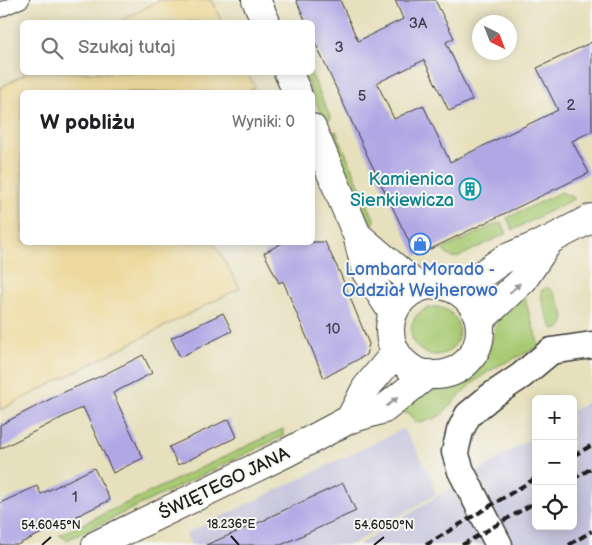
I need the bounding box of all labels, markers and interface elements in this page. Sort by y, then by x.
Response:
house number: 3A [409,14,428,33]
north arrow [472,15,517,60]
search box [20,20,315,75]
icon: search [38,34,66,62]
text: Szukaj tutaj [78,36,175,59]
house number: 3 [334,38,344,57]
house number: 5 [358,87,366,106]
house number: 2 [567,96,576,115]
text: W pobliżu [40,110,135,135]
text: Wyniki: 0 [232,113,295,132]
place label: Kamienica Sienkiewicza [350,169,454,211]
building icon: Kamienica Sienkiewicza [458,177,482,201]
shop icon: Lombard Morado - Oddział Wejherowo [408,232,432,256]
place label: Lombard Morado - Oddział Wejherowo [342,259,498,301]
one-way arrow [508,282,520,294]
house number: 10 [326,320,340,339]
map controls [532,395,577,530]
button: + [532,395,577,440]
one-way arrow [385,397,398,408]
button: − [532,440,577,485]
street label: ŚWIĘTEGO JANA [155,441,293,524]
button: locate [532,485,577,530]
house number: 1 [72,488,78,507]
text: 18.236°E [207,517,255,532]
text: 54.6045°N [21,518,81,533]
text: 54.6050°N [354,518,414,533]

